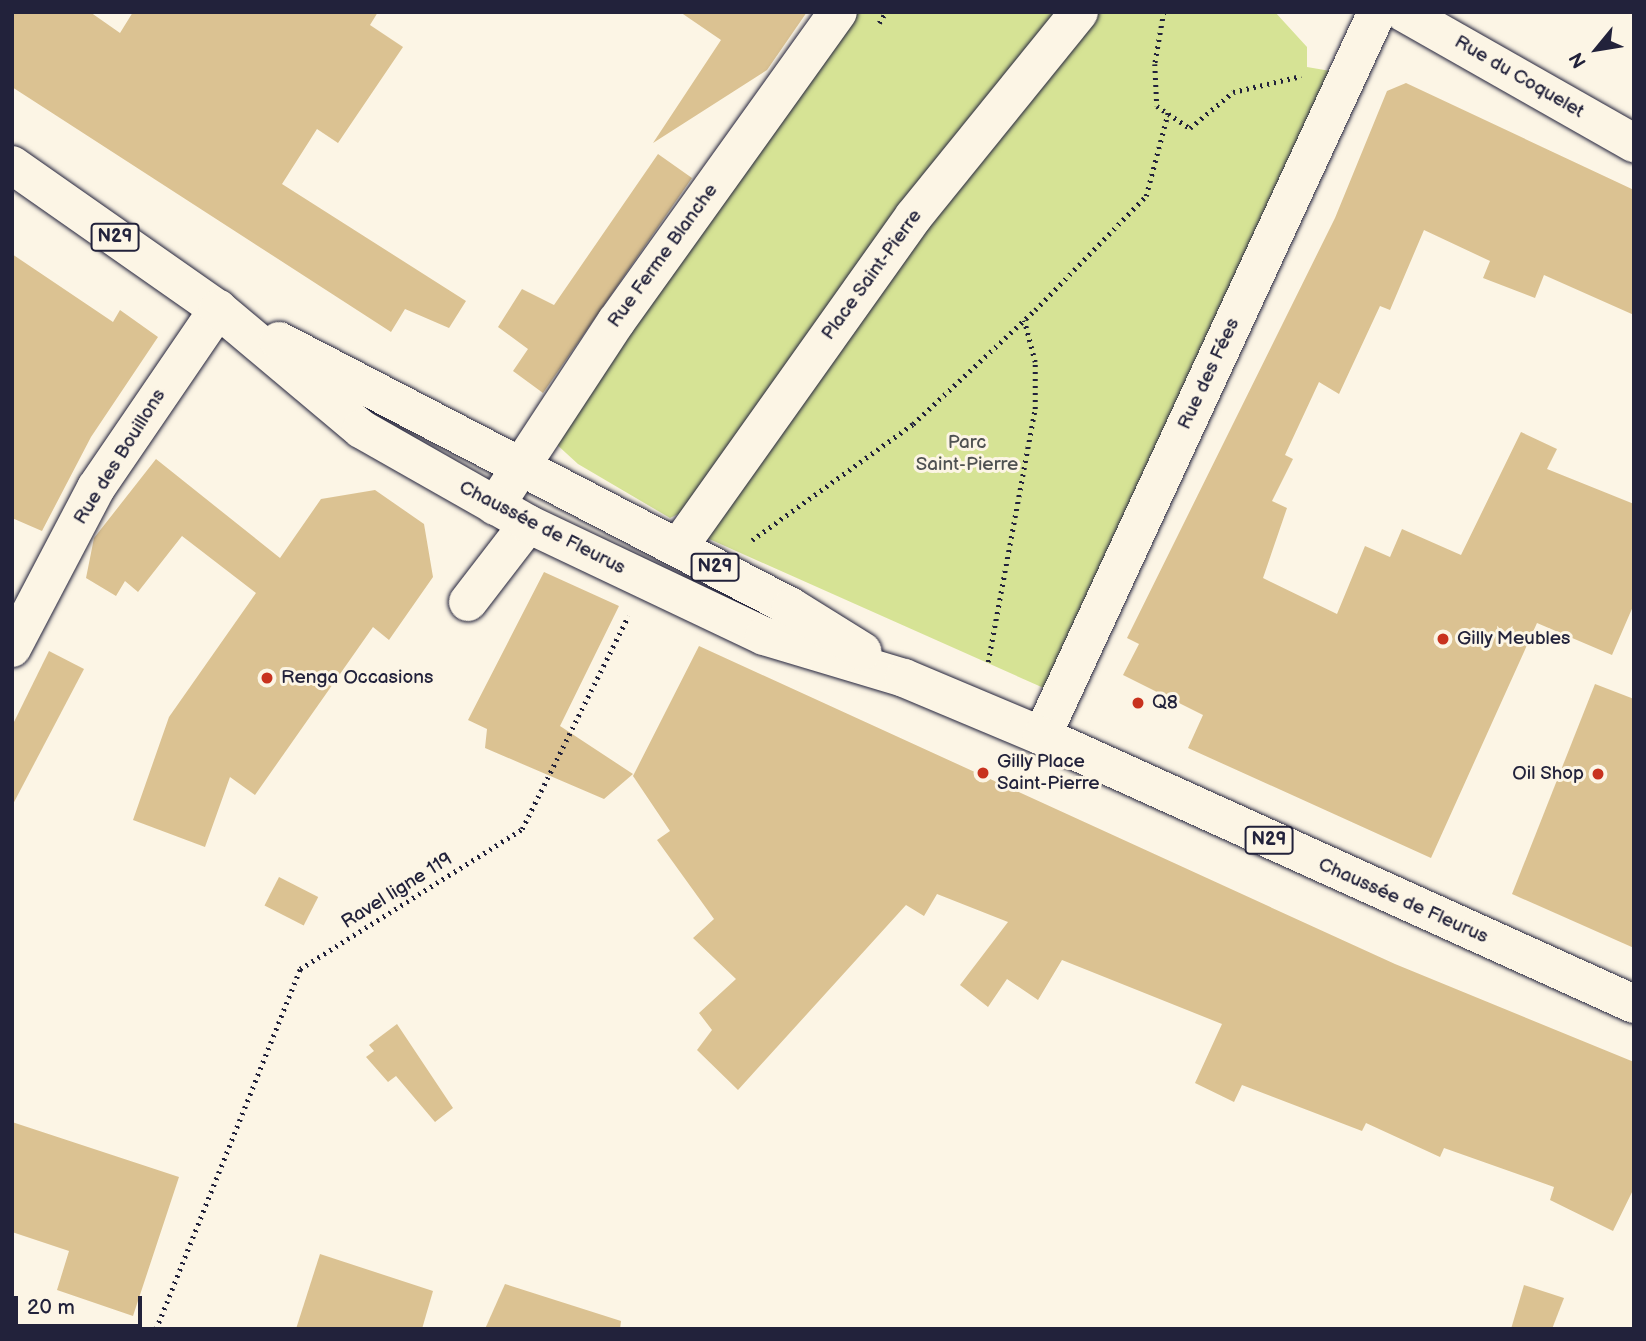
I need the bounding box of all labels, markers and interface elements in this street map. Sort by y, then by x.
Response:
north arrow [1562,14,1632,84]
street label: Rue du Coquelet [1450,31,1588,123]
text: N [1565,48,1592,72]
street label: Rue Ferme Blanche [603,180,723,332]
street label: Place Saint-Pierre [817,205,927,345]
road number: N29 [90,222,140,251]
street label: Rue des Fées [1173,315,1245,433]
street label: Rue des Bouillons [69,385,171,529]
park label: Parc Saint-Pierre [916,432,1018,476]
street label: Chaussée de Fleurus [455,476,629,580]
road number: N29 [690,552,740,582]
place label: Gilly Meubles [1457,628,1572,650]
marker: Gilly Meubles [1435,631,1451,647]
place label: Renga Occasions [281,667,433,689]
marker: Renga Occasions [259,670,275,686]
place label: Q8 [1152,692,1178,714]
marker: Q8 [1130,695,1146,711]
place label: Gilly Place Saint-Pierre [997,751,1099,795]
place label: Oil Shop [1512,763,1584,785]
marker: Gilly Place Saint-Pierre [975,765,991,781]
marker: Oil Shop [1590,766,1606,782]
road number: N29 [1244,826,1294,854]
street label: Ravel ligne 119 [337,848,457,934]
street label: Chaussée de Fleurus [1315,853,1491,949]
scale bar [18,1282,145,1326]
text: 20 m [27,1295,75,1320]

